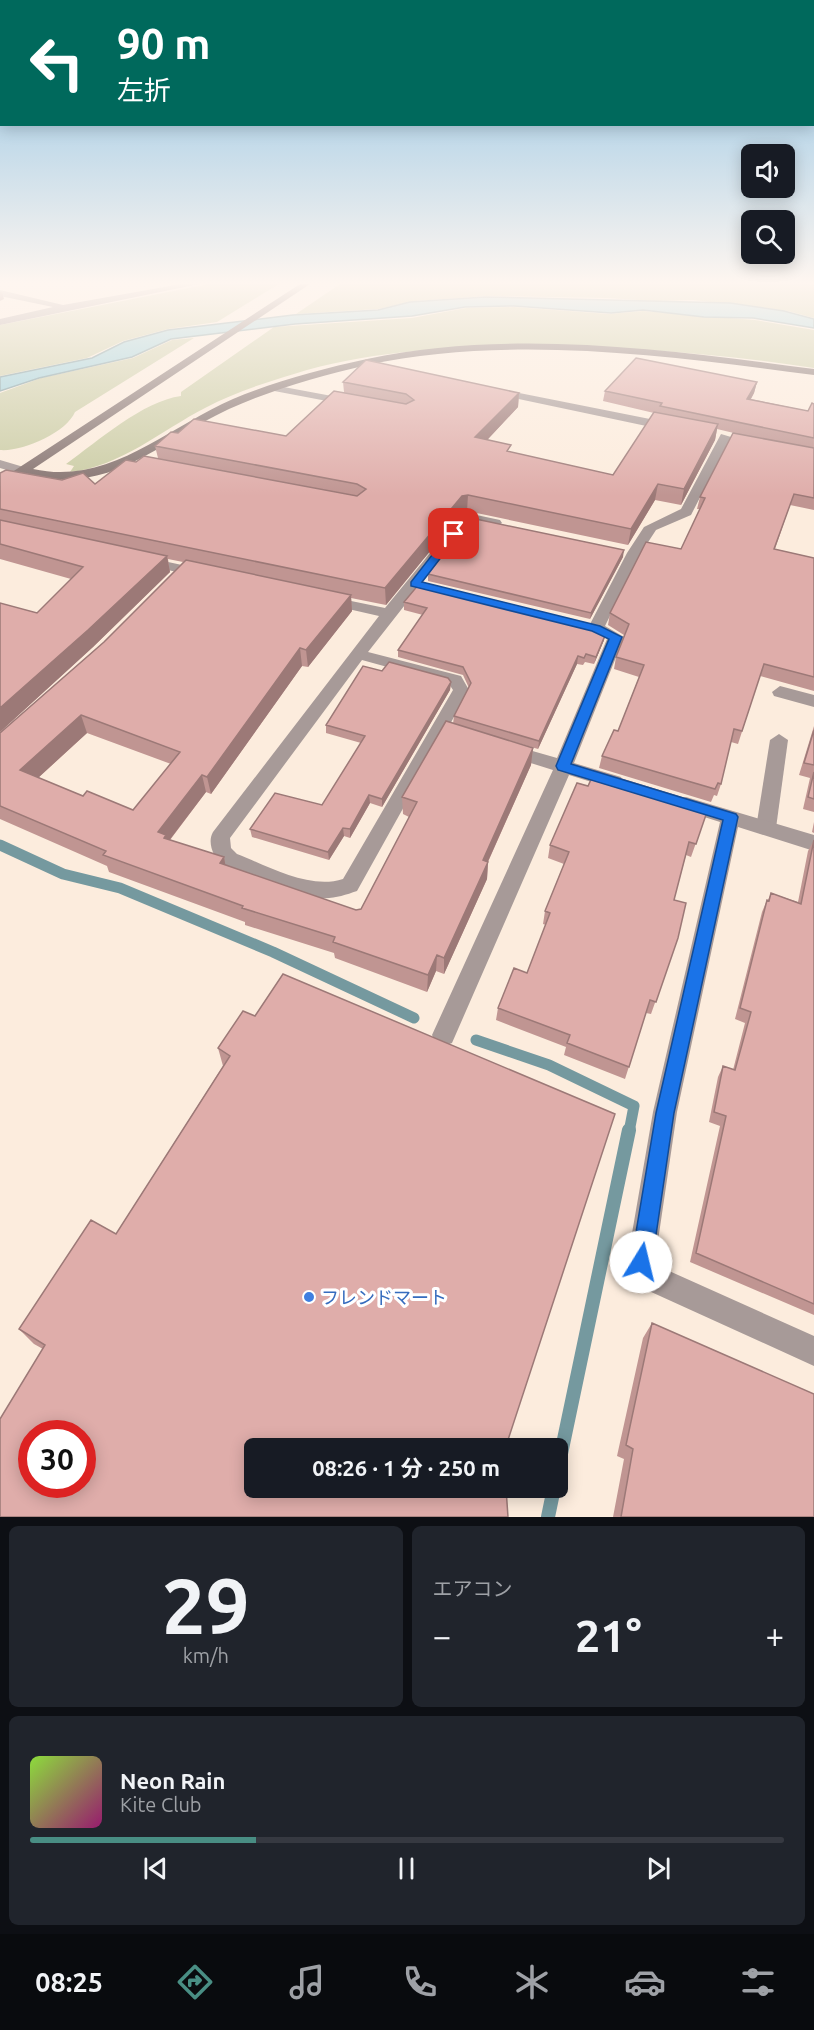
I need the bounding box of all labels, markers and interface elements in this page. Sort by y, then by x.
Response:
text: 90 m [117,20,211,67]
icon: left [18,24,96,102]
text: 左折 [117,75,171,105]
map controls [741,144,795,264]
button: sound [741,144,795,198]
button: search [741,210,795,264]
pin [428,508,479,559]
icon: arrive [437,517,470,550]
position arrow [609,1230,673,1294]
place label: フレンドマート [321,1287,447,1307]
marker: フレンドマート [302,1290,316,1304]
speed limit sign: 30 [18,1420,96,1498]
text: 08:26 · 1 分 · 250 m [312,1455,500,1480]
text: 29 [162,1561,250,1649]
text: エアコン [433,1577,513,1600]
text: 21° [575,1610,642,1661]
text: − [433,1617,451,1654]
text: + [765,1617,784,1654]
text: km/h [183,1644,229,1667]
text: Neon Rain [120,1768,225,1793]
text: Kite Club [120,1793,202,1816]
icon: previous [139,1852,172,1885]
icon: pause [390,1852,423,1885]
icon: next [642,1852,675,1885]
icon: directions [174,1961,216,2003]
icon: music [286,1961,328,2003]
icon: phone [399,1961,441,2003]
icon: climate [511,1961,553,2003]
icon: car [624,1961,666,2003]
icon: filters [737,1961,779,2003]
text: 08:25 [35,1967,103,1997]

